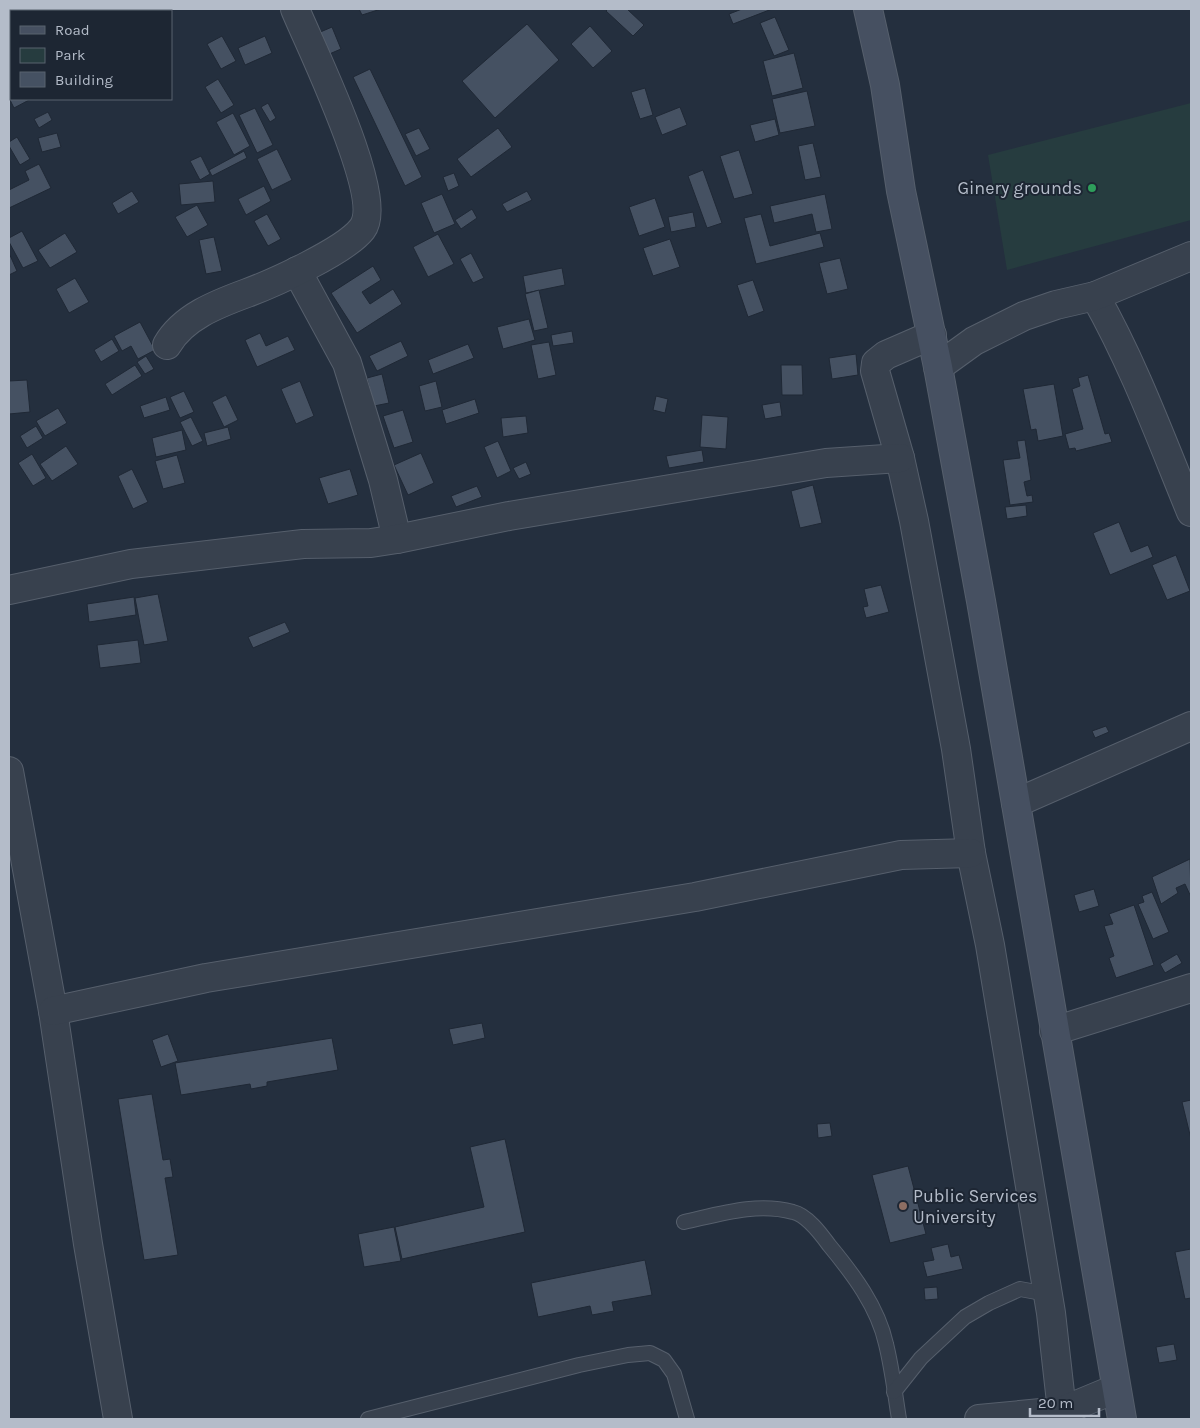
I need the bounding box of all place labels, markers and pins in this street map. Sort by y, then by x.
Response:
place label: Ginery grounds [957,177,1082,199]
marker: Ginery grounds [1086,182,1098,194]
place label: Public Services University [913,1185,1038,1228]
marker: Public Services University [897,1200,909,1212]

